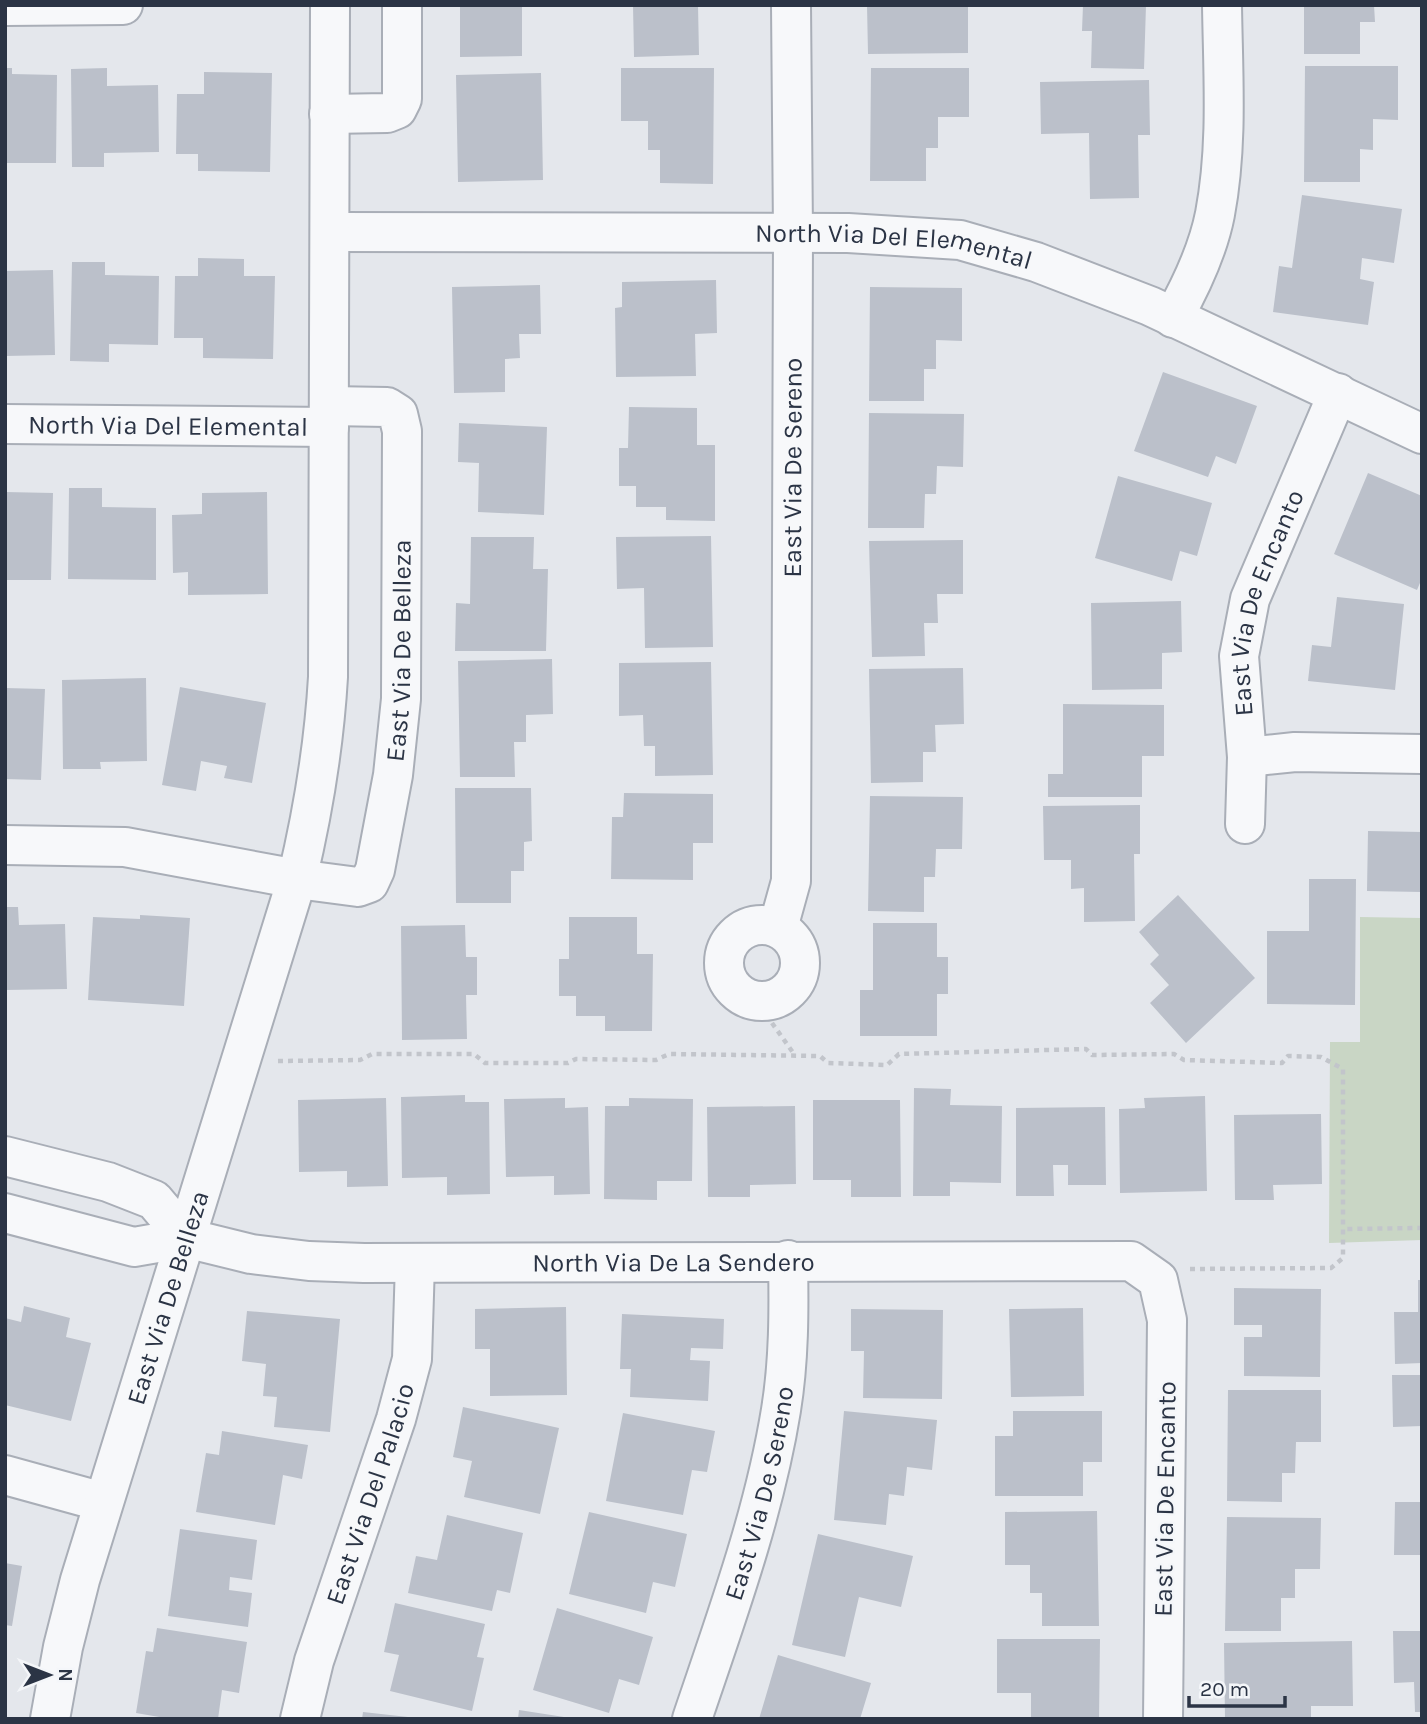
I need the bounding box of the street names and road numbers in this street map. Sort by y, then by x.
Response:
street label: North Via Del Elemental [755,217,1036,276]
street label: East Via De Sereno [776,358,808,578]
street label: North Via Del Elemental [28,409,308,442]
street label: East Via De Encanto [1223,485,1310,717]
street label: East Via De Belleza [379,539,417,763]
street label: East Via De Belleza [120,1187,215,1408]
street label: North Via De La Sendero [532,1246,815,1278]
street label: East Via Del Palacio [319,1380,420,1608]
street label: East Via De Encanto [1147,1381,1183,1617]
street label: East Via De Sereno [717,1384,800,1604]

